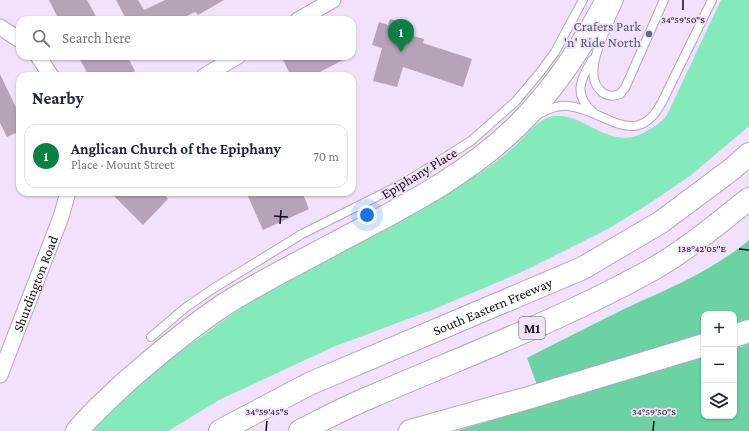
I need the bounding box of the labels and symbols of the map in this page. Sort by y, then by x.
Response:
text: 34°59'50"S [661,14,705,25]
place label: Crafers Park 'n' Ride North [564,18,641,50]
pin: 1 [388,19,414,52]
marker: Crafers Park 'n' Ride North [644,29,654,39]
street label: Epiphany Place [378,144,460,202]
your location [357,205,377,225]
street label: Shurdington Road [10,233,61,334]
text: 138°42'05"E [678,243,727,254]
street label: South Eastern Freeway [430,274,555,339]
road number: M1 [519,317,545,339]
text: 34°59'45"S [245,406,289,417]
text: 34°59'50"S [632,406,676,417]

